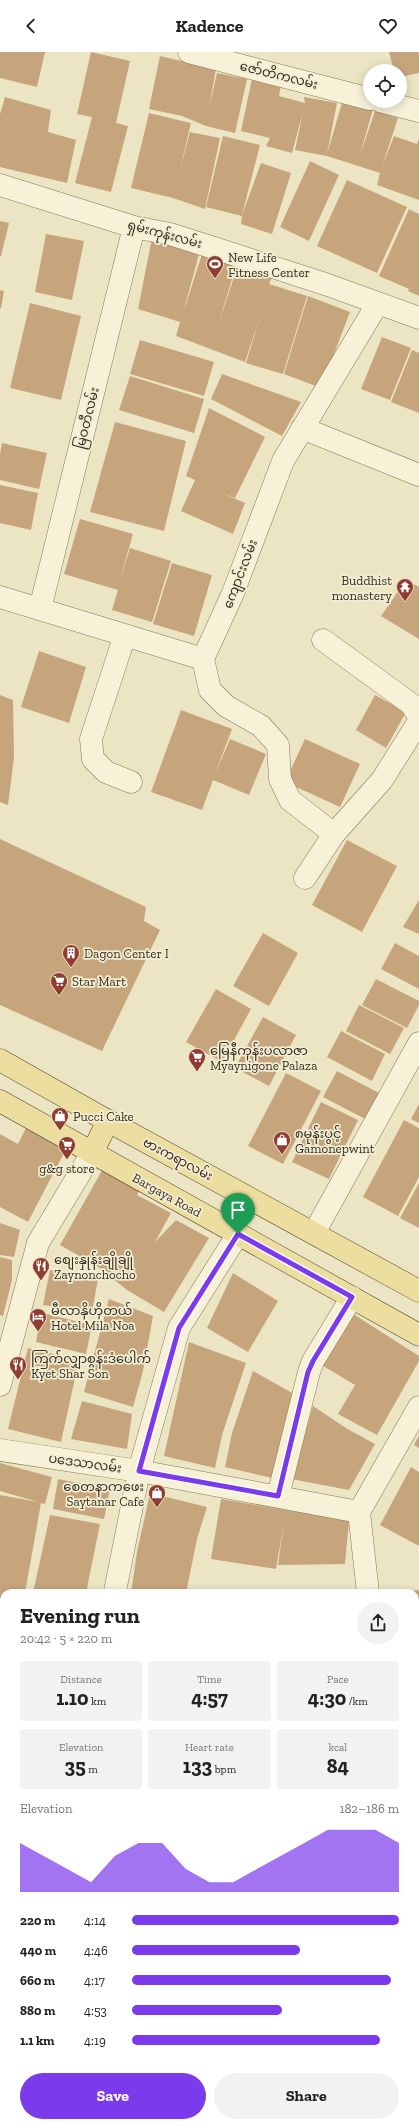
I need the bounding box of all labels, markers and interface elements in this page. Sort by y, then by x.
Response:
icon: back [20,15,42,37]
text: Kadence [175,15,244,37]
icon: heart [377,15,399,37]
street label: ဇော်တိကလမ်း [238,57,320,92]
map controls [363,64,407,108]
button: locate [363,64,407,108]
street label: ရှမ်းကုန်းလမ်း [125,216,204,254]
place label: New Life Fitness Center [228,250,310,280]
sports icon: New Life Fitness Center [205,254,225,279]
street label: မြဝတီလမ်း [71,385,105,451]
street label: ကျောင်းလမ်း [219,537,263,612]
place label: Buddhist monastery [332,573,392,603]
temple icon: Buddhist monastery [395,577,415,602]
building icon: Dagon Center I [61,943,81,968]
place label: Dagon Center I [84,946,169,961]
supermarket icon: Star Mart [49,971,69,996]
place label: Star Mart [72,974,126,989]
place label: မြေနီကုန်းပလာဇာ Myaynigone Palaza [210,1042,318,1073]
supermarket icon: မြေနီကုန်းပလာဇာ Myaynigone Palaza [187,1047,207,1072]
shop icon: Pucci Cake [50,1106,70,1131]
place label: Pucci Cake [73,1109,134,1124]
place label: ၈မုန်းပွင့် Gamonepwint [295,1125,375,1156]
shop icon: ၈မုန်းပွင့် Gamonepwint [272,1130,292,1155]
street label: ဗားကရာလမ်း [139,1134,216,1186]
supermarket icon: g&g store [57,1135,77,1160]
place label: g&g store [39,1161,95,1176]
street label: Bargaya Road [130,1170,204,1220]
pin [221,1193,255,1234]
icon: arrive [227,1199,249,1221]
place label: စျေးနှုန်းချိုချို Zaynonchocho [54,1251,136,1282]
restaurant icon: စျေးနှုန်းချိုချို Zaynonchocho [31,1256,51,1281]
place label: မီလာနိုဟိုတယ် Hotel Mila Noa [51,1302,135,1333]
hotel icon: မီလာနိုဟိုတယ် Hotel Mila Noa [28,1307,48,1332]
place label: ကြက်လျှာစွန်းဒံပေါက် Kyet Shar Son [31,1350,151,1381]
restaurant icon: ကြက်လျှာစွန်းဒံပေါက် Kyet Shar Son [8,1355,28,1380]
street label: ပဒေသာလမ်း [47,1449,123,1476]
place label: စေတနာကဖေး Saytanar Cafe [63,1479,144,1509]
shop icon: စေတနာကဖေး Saytanar Cafe [147,1483,167,1508]
text: Evening run [20,1602,140,1629]
button: share [357,1602,399,1644]
text: 20:42 · 5 × 220 m [20,1631,112,1646]
text: Distance [60,1673,102,1686]
text: Time [197,1673,222,1686]
text: Pace [327,1673,349,1686]
text: 1.10 [56,1686,88,1710]
text: 4:57 [191,1686,228,1710]
text: 4:30 [308,1686,346,1710]
text: km [88,1695,106,1708]
text: /km [346,1695,368,1708]
text: Elevation [59,1741,103,1754]
text: Heart rate [185,1741,234,1754]
text: kcal [328,1741,347,1754]
text: 35 [65,1754,86,1778]
text: 133 [183,1754,212,1778]
text: 84 [327,1754,349,1778]
text: m [86,1763,98,1776]
text: bpm [212,1763,236,1776]
text: Elevation [20,1801,72,1816]
text: 182–186 m [339,1801,399,1816]
text: 220 m [20,1913,55,1928]
text: 4:14 [84,1913,106,1928]
text: 440 m [20,1943,56,1958]
text: 4:46 [84,1943,108,1958]
text: 660 m [20,1973,55,1988]
text: 4:17 [84,1973,105,1988]
text: 880 m [20,2003,55,2018]
text: 4:53 [84,2003,107,2018]
text: 1.1 km [20,2033,54,2048]
text: 4:19 [84,2033,106,2048]
button: Save [20,2073,206,2119]
button: Share [214,2073,399,2119]

